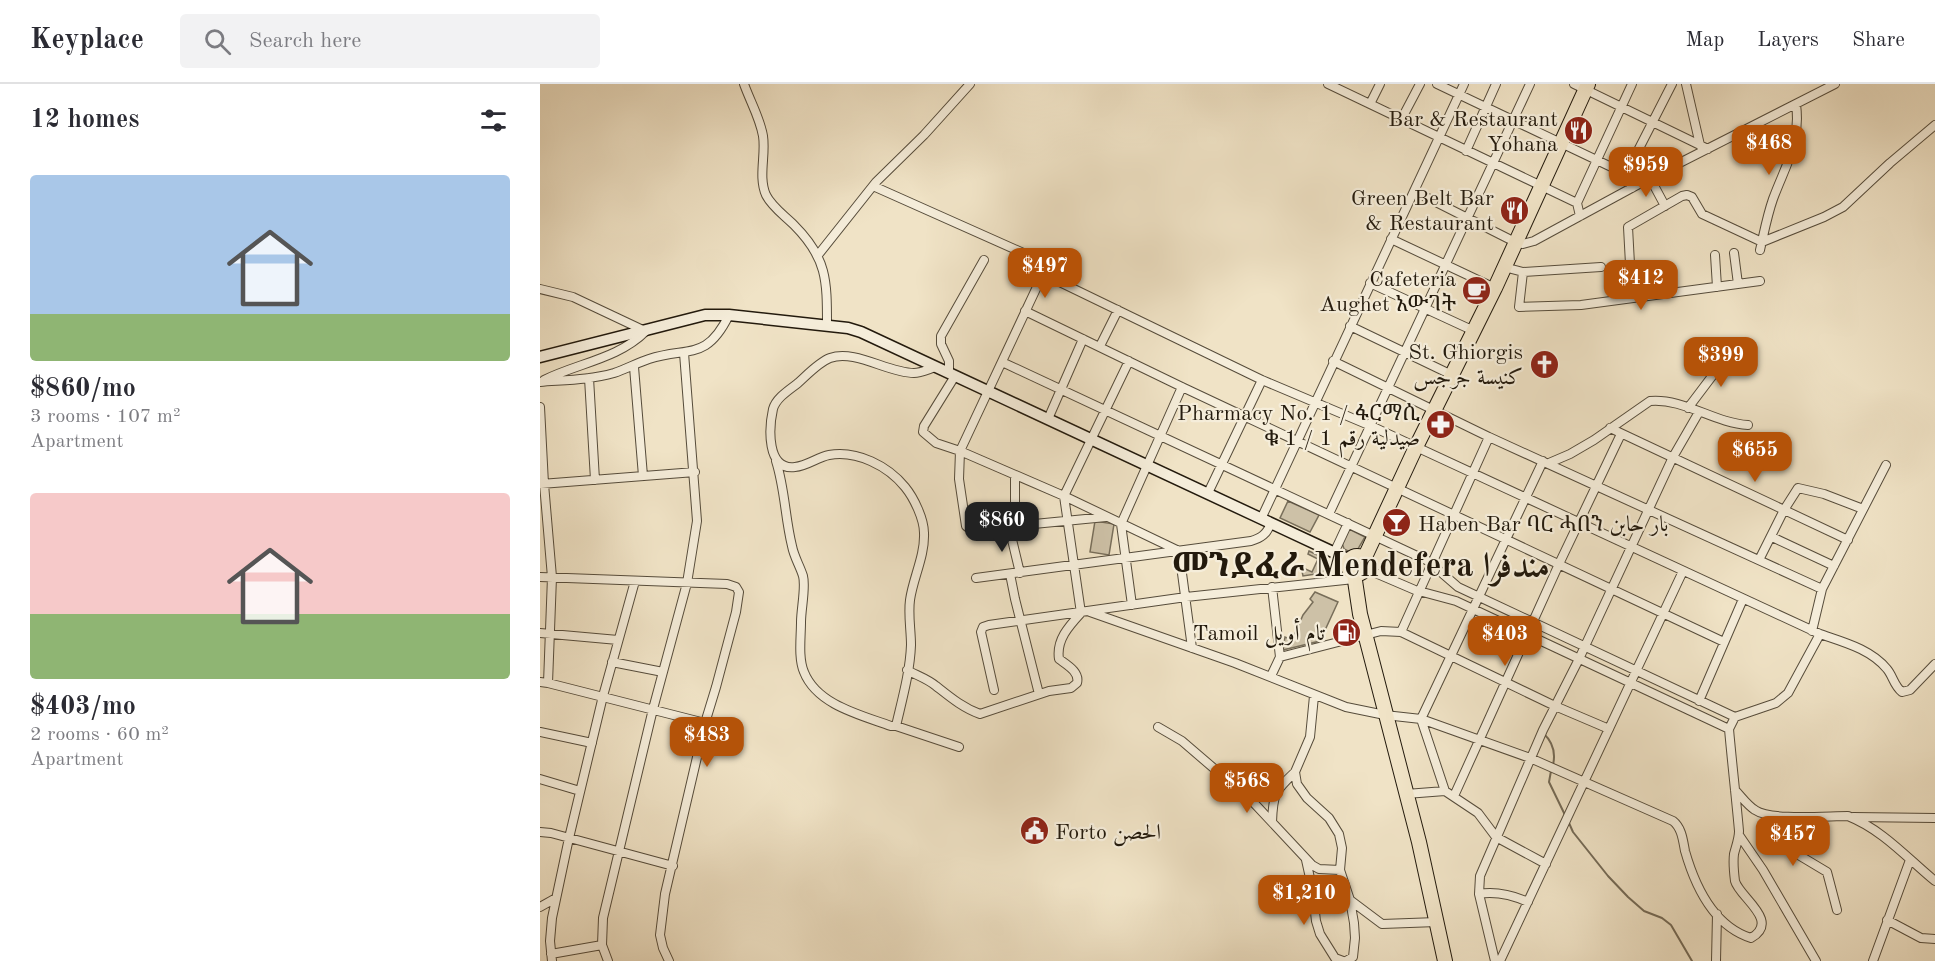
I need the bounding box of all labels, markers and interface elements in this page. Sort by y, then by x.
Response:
search box [180,14,600,68]
icon: search [201,25,234,58]
text: Keyplace [30,27,144,55]
text: Search here [249,30,361,52]
text: Map [1685,30,1724,51]
text: Layers [1757,30,1819,51]
text: Share [1852,30,1905,51]
icon: filters [477,104,510,137]
text: 12 homes [30,107,139,133]
place label: Bar & Restaurant Yohana [1388,109,1558,156]
restaurant icon: Bar & Restaurant Yohana [1563,115,1595,147]
pin: $468 [1733,125,1805,176]
text: $468 [1746,134,1792,154]
pin: $959 [1610,147,1682,198]
text: $959 [1623,156,1669,176]
place label: Green Belt Bar & Restaurant [1351,188,1494,235]
restaurant icon: Green Belt Bar & Restaurant [1499,194,1531,226]
icon: home [216,214,324,322]
pin: $497 [1009,248,1081,299]
text: $497 [1022,257,1068,277]
pin: $412 [1605,260,1677,311]
place label: Cafeteria Aughet አውገት [1319,269,1457,316]
text: $412 [1618,269,1664,289]
cafe icon: Cafeteria Aughet አውገት [1461,275,1493,307]
pin: $399 [1685,337,1757,388]
place label: St. Ghiorgis كنيسة جرجس [1408,342,1523,392]
text: $399 [1698,346,1744,366]
church icon: St. Ghiorgis كنيسة جرجس [1528,348,1560,380]
text: $860/mo [30,376,136,402]
place label: Pharmacy No. 1 / ፋርማሲ ቁ 1 / صيدلية رقم 1 [1177,402,1420,458]
text: 3 rooms · 107 m² [30,407,180,427]
pharmacy icon: Pharmacy No. 1 / ፋርማሲ ቁ 1 / صيدلية رقم 1 [1425,409,1457,441]
text: Apartment [30,432,124,452]
pin: $655 [1719,432,1791,483]
text: $655 [1732,441,1778,461]
pin: $860 [966,502,1038,553]
bar icon: Haben Bar ባር ሓበን بار حابن [1381,507,1413,539]
text: $860 [979,511,1025,531]
place label: Haben Bar ባር ሓበን بار حابن [1418,514,1668,537]
icon: home [216,532,324,640]
district label: መንደፈራ Mendefera مندفرا [1172,550,1550,587]
fuel station icon: Tamoil تام أويل [1330,616,1362,648]
pin: $403 [1469,616,1541,667]
place label: Tamoil تام أويل [1193,617,1326,652]
text: $403 [1482,625,1528,645]
text: $403/mo [30,694,136,720]
pin: $483 [671,717,743,768]
text: 2 rooms · 60 m² [30,725,169,745]
text: $483 [684,726,730,746]
text: Apartment [30,750,124,770]
pin: $568 [1211,763,1283,814]
text: $568 [1224,772,1270,792]
public building icon: Forto الحصن [1018,815,1050,847]
pin: $457 [1757,816,1829,867]
place label: Forto الحصن [1055,822,1161,847]
text: $457 [1770,825,1816,845]
pin: $1,210 [1255,875,1353,926]
text: $1,210 [1272,884,1336,904]

